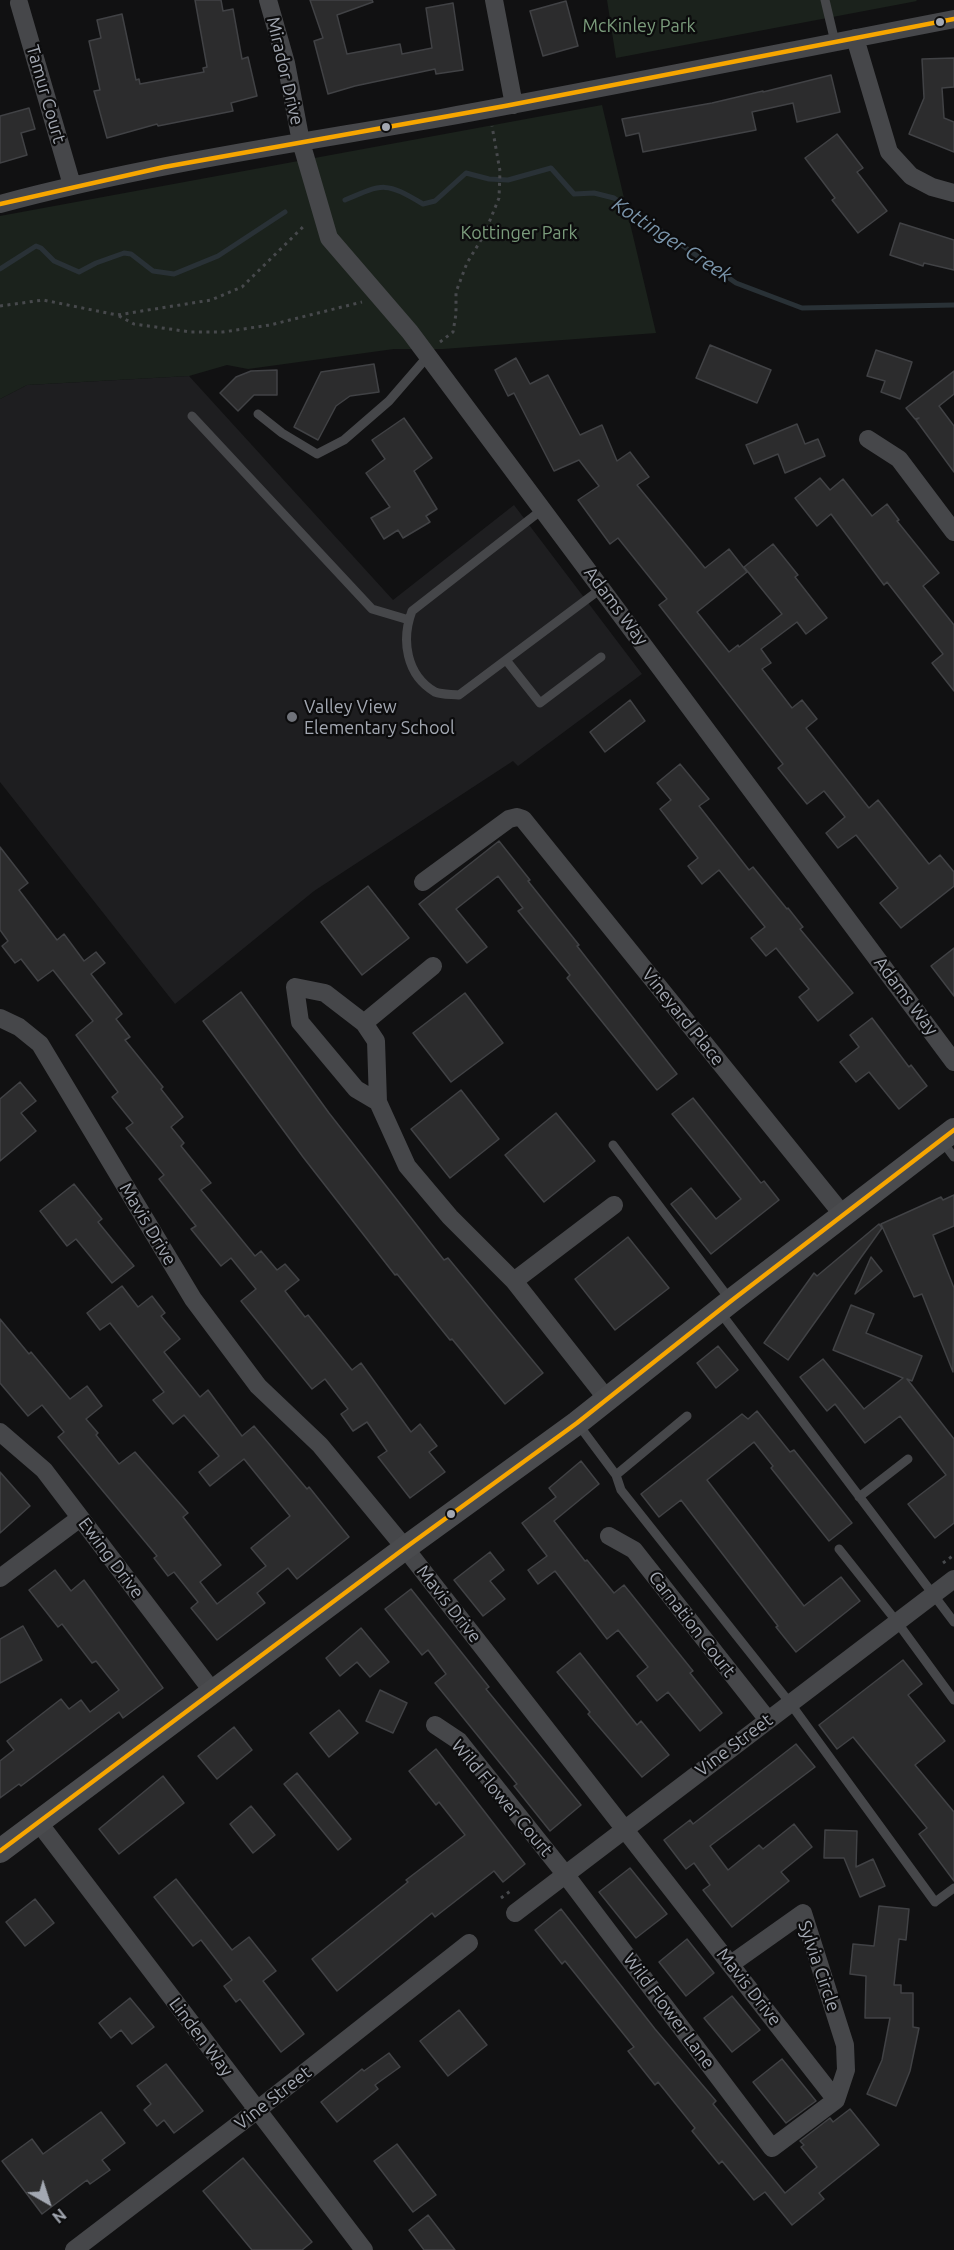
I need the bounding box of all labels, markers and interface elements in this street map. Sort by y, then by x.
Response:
street label: Mirador Drive [262,15,308,127]
park label: McKinley Park [582,15,696,37]
unlabelled marker [934,16,946,28]
street label: Tamur Court [22,42,70,146]
unlabelled marker [380,121,392,133]
water label: Kottinger Creek [608,192,736,288]
park label: Kottinger Park [460,222,578,244]
street label: Adams Way [579,562,653,650]
place label: Valley View Elementary School [304,696,455,738]
marker: Valley View Elementary School [285,710,299,724]
street label: Adams Way [869,952,943,1040]
street label: Vineyard Place [637,964,729,1070]
street label: Mavis Drive [115,1179,181,1269]
unlabelled marker [445,1508,457,1520]
street label: Ewing Drive [74,1513,148,1603]
street label: Mavis Drive [412,1561,486,1647]
street label: Carnation Court [644,1567,740,1681]
street label: Vine Street [691,1709,777,1781]
street label: Wild Flower Court [447,1735,557,1861]
street label: Sylvia Circle [793,1918,845,2014]
street label: Mavis Drive [712,1944,786,2030]
street label: Wild Flower Lane [619,1949,719,2073]
street label: Linden Way [164,1993,238,2081]
street label: Vine Street [231,2061,315,2135]
north arrow [18,2172,78,2232]
text: N [49,2205,70,2227]

